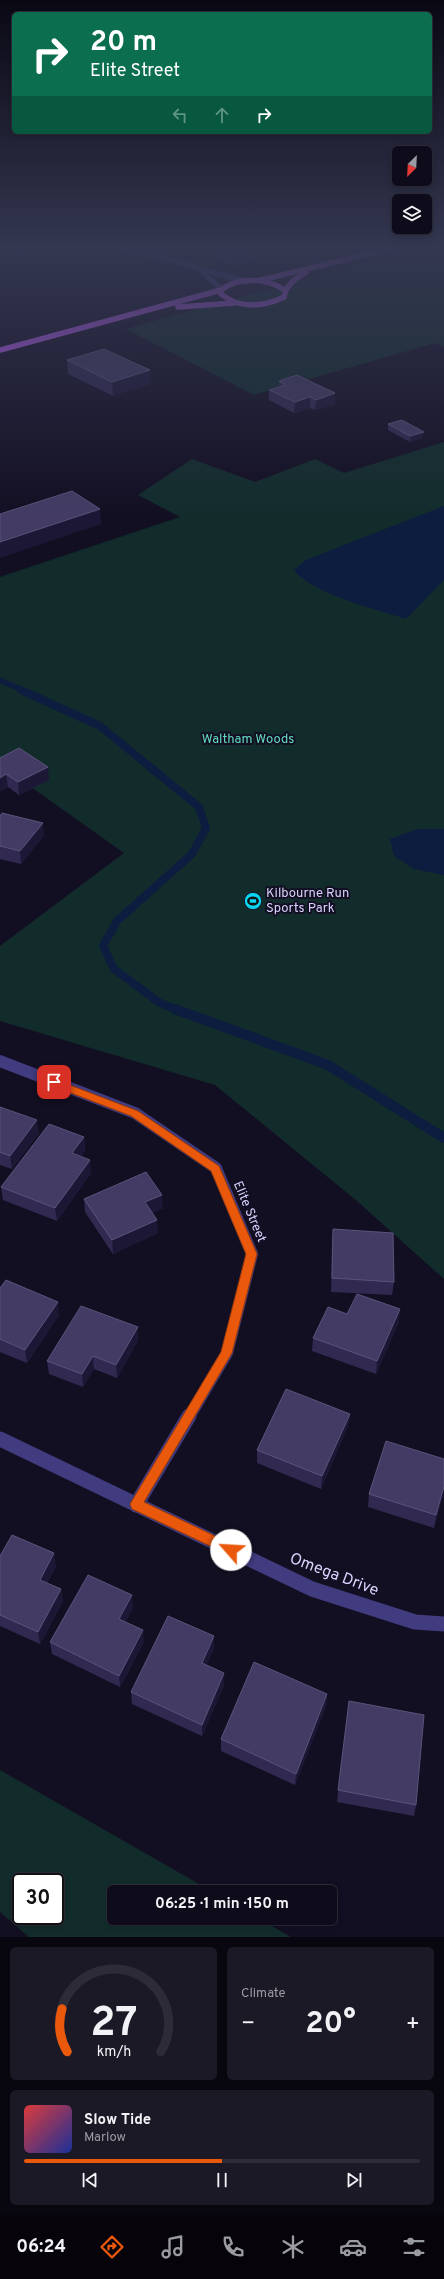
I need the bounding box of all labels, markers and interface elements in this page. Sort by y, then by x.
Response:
text: 20 m [90,25,157,61]
icon: right [24,28,76,80]
text: Elite Street [90,60,180,83]
icon: left [169,104,191,126]
icon: ahead [211,104,233,126]
icon: right [253,104,275,126]
north arrow [392,146,432,186]
map controls [392,146,432,234]
button: layers [392,194,432,234]
park label: Waltham Woods [202,732,294,748]
place label: Kilbourne Run Sports Park [266,886,349,917]
sports icon: Kilbourne Run Sports Park [243,891,263,911]
pin [37,1065,71,1099]
icon: arrive [43,1071,65,1093]
street label: Elite Street [229,1179,269,1245]
position arrow [210,1529,252,1571]
street label: Omega Drive [287,1549,381,1601]
speed limit sign: 30 [12,1873,64,1925]
text: 06:25 · 1 min · 150 m [155,1895,289,1914]
text: Climate [241,1986,286,2002]
text: 27 [90,1997,137,2050]
text: 20° [305,2006,356,2043]
text: − [241,2011,255,2038]
text: + [406,2011,420,2038]
text: km/h [96,2042,131,2060]
text: Slow Tide [84,2111,151,2130]
text: Marlow [84,2130,126,2146]
icon: previous [79,2169,101,2191]
icon: pause [211,2169,233,2191]
icon: next [343,2169,365,2191]
icon: directions [98,2233,126,2261]
icon: music [159,2233,187,2261]
icon: phone [219,2233,247,2261]
icon: climate [279,2233,307,2261]
icon: car [339,2233,367,2261]
icon: filters [400,2233,428,2261]
text: 06:24 [16,2236,66,2259]

